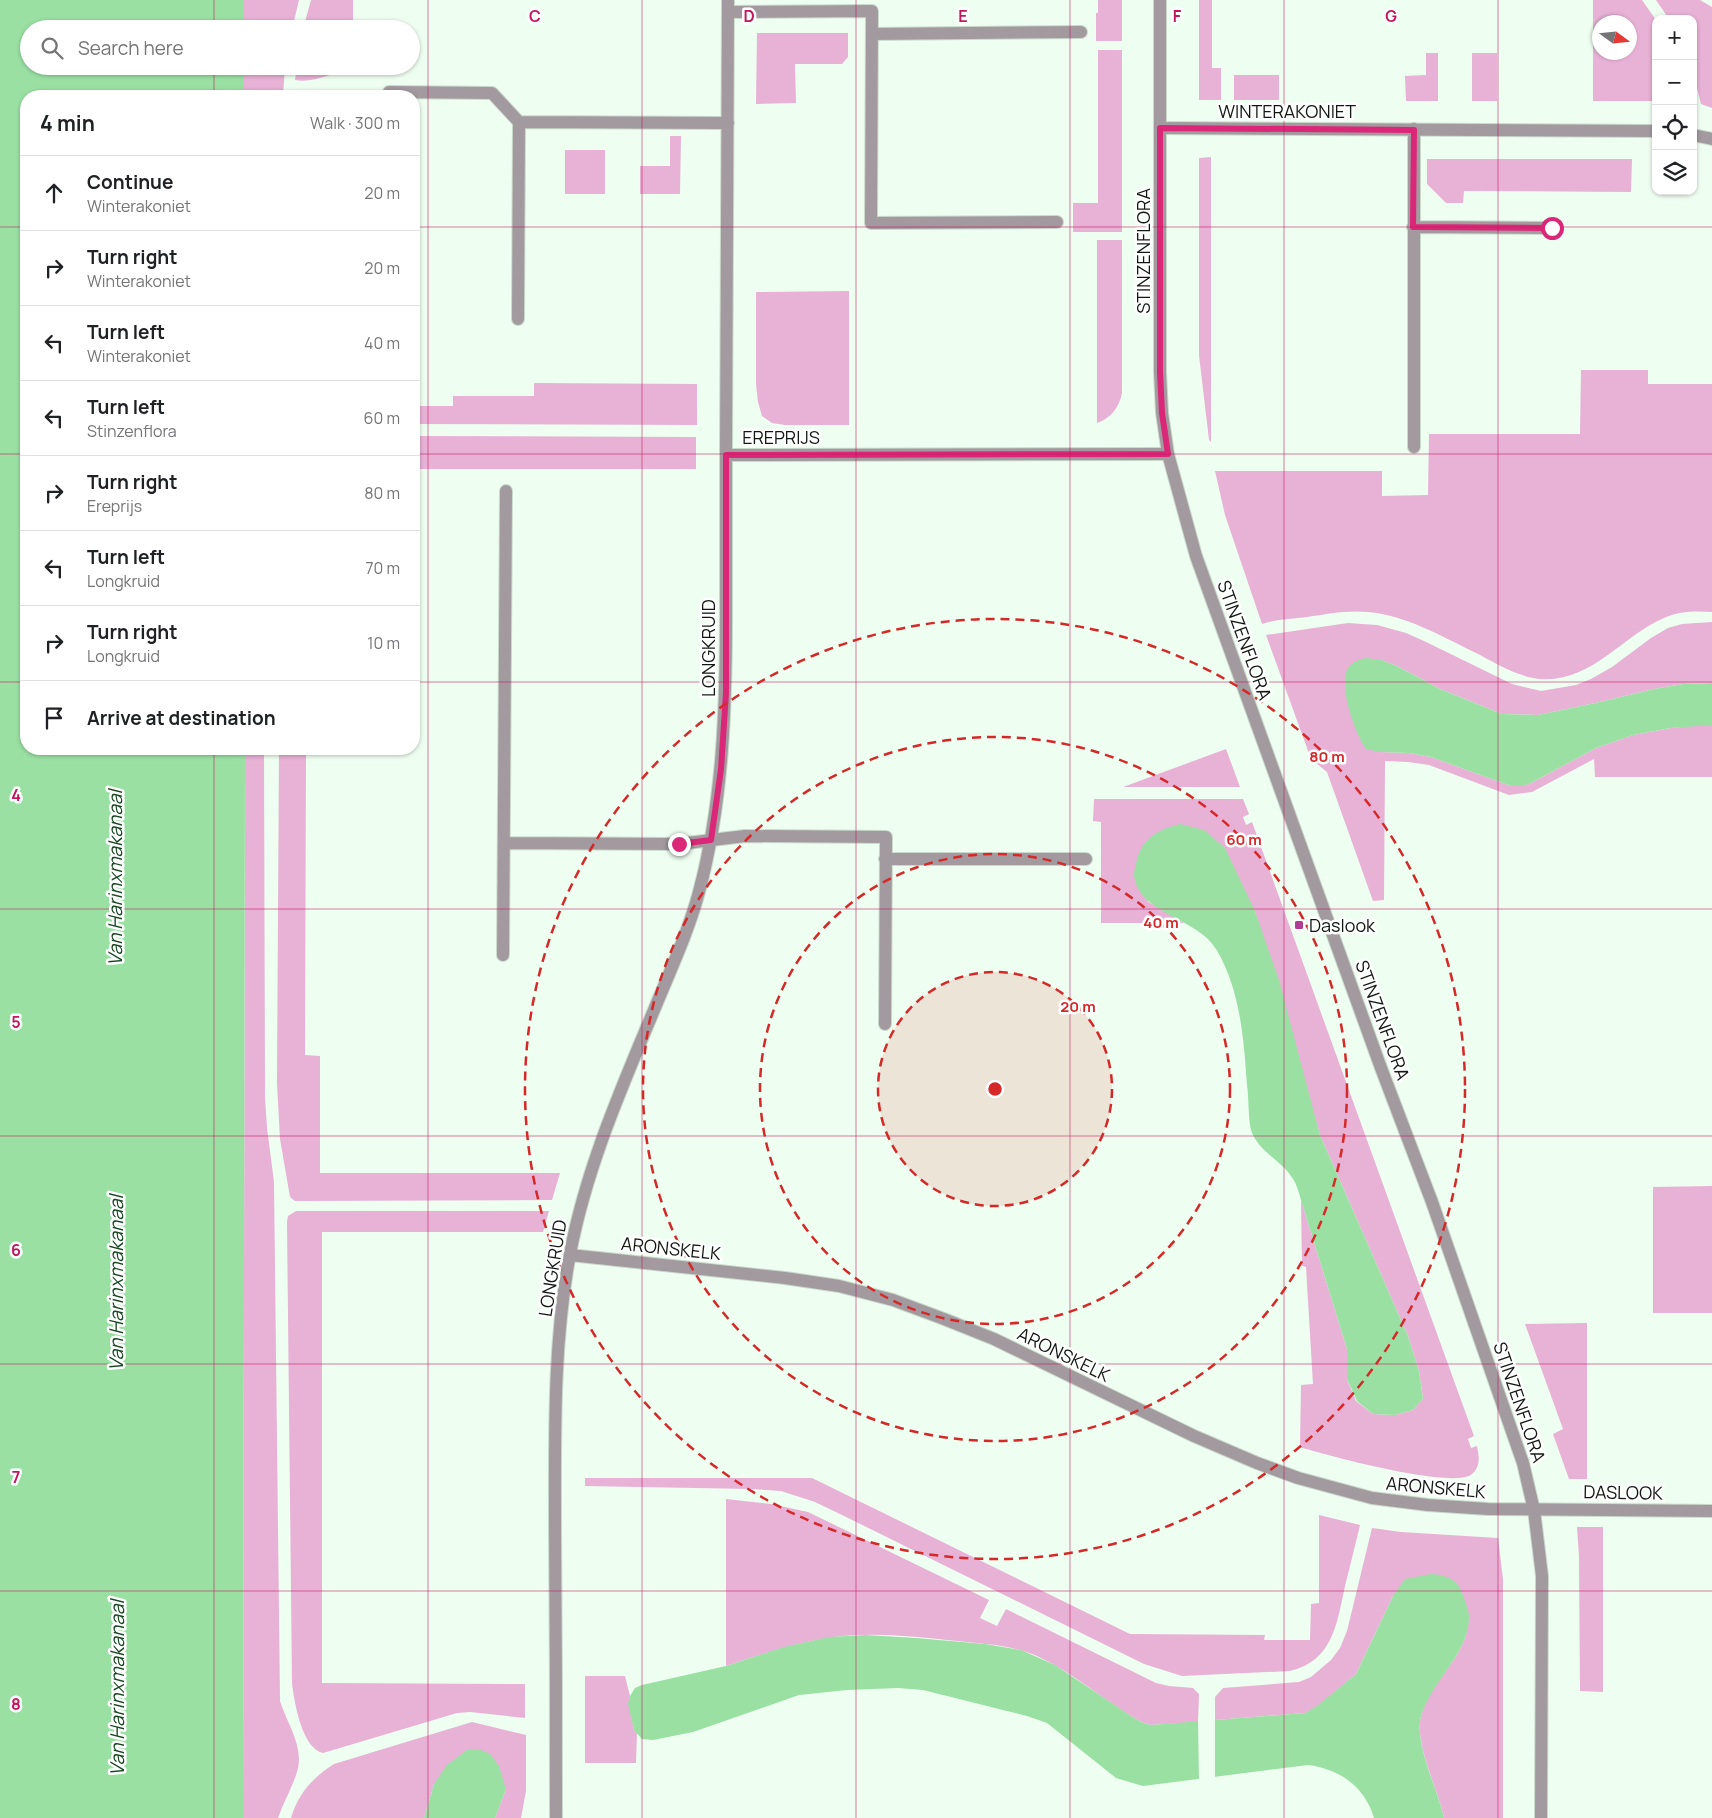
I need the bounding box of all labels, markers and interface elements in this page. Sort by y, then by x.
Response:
text: C [529,5,541,27]
text: D [743,5,755,27]
text: E [958,5,968,27]
text: F [1173,5,1182,27]
text: G [1385,5,1397,27]
north arrow [1592,15,1637,60]
map controls [1652,15,1697,195]
button: + [1652,15,1697,60]
search box [20,20,420,75]
icon: search [38,34,66,62]
text: Search here [78,35,184,61]
button: − [1652,60,1697,105]
street label: WINTERAKONIET [1218,99,1356,123]
button: locate [1652,105,1697,150]
text: 4 min [40,109,95,137]
text: Walk · 300 m [310,112,400,134]
button: layers [1652,150,1697,195]
text: Continue [87,169,173,195]
icon: ahead [40,179,68,207]
text: 20 m [364,182,400,204]
street label: STINZENFLORA [1131,188,1155,314]
text: Winterakoniet [87,195,191,217]
route start [1541,217,1564,240]
text: Turn right [87,244,177,270]
icon: right [40,254,68,282]
text: 20 m [364,257,400,279]
text: Winterakoniet [87,270,191,292]
text: Turn left [87,319,165,345]
icon: left [40,329,68,357]
text: 40 m [364,332,400,354]
text: Winterakoniet [87,345,191,367]
text: Turn left [87,394,165,420]
icon: left [40,404,68,432]
text: 60 m [364,407,400,429]
text: Stinzenflora [87,420,177,442]
street label: EREPRIJS [742,425,820,449]
text: Turn right [87,469,177,495]
icon: right [40,479,68,507]
text: 80 m [364,482,400,504]
text: Ereprijs [87,495,142,517]
text: Turn left [87,544,165,570]
icon: left [40,554,68,582]
text: 70 m [365,557,400,579]
text: Longkruid [87,570,160,592]
street label: STINZENFLORA [1212,577,1278,704]
street label: LONGKRUID [696,599,720,697]
text: Turn right [87,619,177,645]
icon: right [40,629,68,657]
text: 10 m [367,632,400,654]
text: Longkruid [87,645,160,667]
icon: arrive [40,704,68,732]
text: Arrive at destination [87,705,276,731]
text: 80 m [1309,746,1345,767]
text: 4 [11,784,21,806]
water label: Van Harinxmakanaal [102,787,128,966]
text: 60 m [1226,829,1262,850]
route end [668,833,691,856]
text: 40 m [1143,912,1179,933]
place label: Daslook [1309,913,1376,937]
marker: Daslook [1293,919,1305,931]
street label: STINZENFLORA [1350,957,1416,1084]
text: 20 m [1060,996,1096,1017]
text: 5 [11,1011,21,1033]
centre of rings [986,1080,1004,1098]
water label: Van Harinxmakanaal [103,1192,129,1371]
street label: LONGKRUID [532,1218,572,1318]
street label: ARONSKELK [620,1231,722,1265]
text: 6 [11,1239,21,1261]
street label: ARONSKELK [1014,1321,1114,1387]
street label: STINZENFLORA [1488,1339,1552,1466]
text: 7 [12,1466,20,1488]
street label: ARONSKELK [1385,1471,1487,1503]
street label: DASLOOK [1583,1479,1663,1505]
water label: Van Harinxmakanaal [104,1597,130,1776]
text: 8 [11,1693,21,1715]

